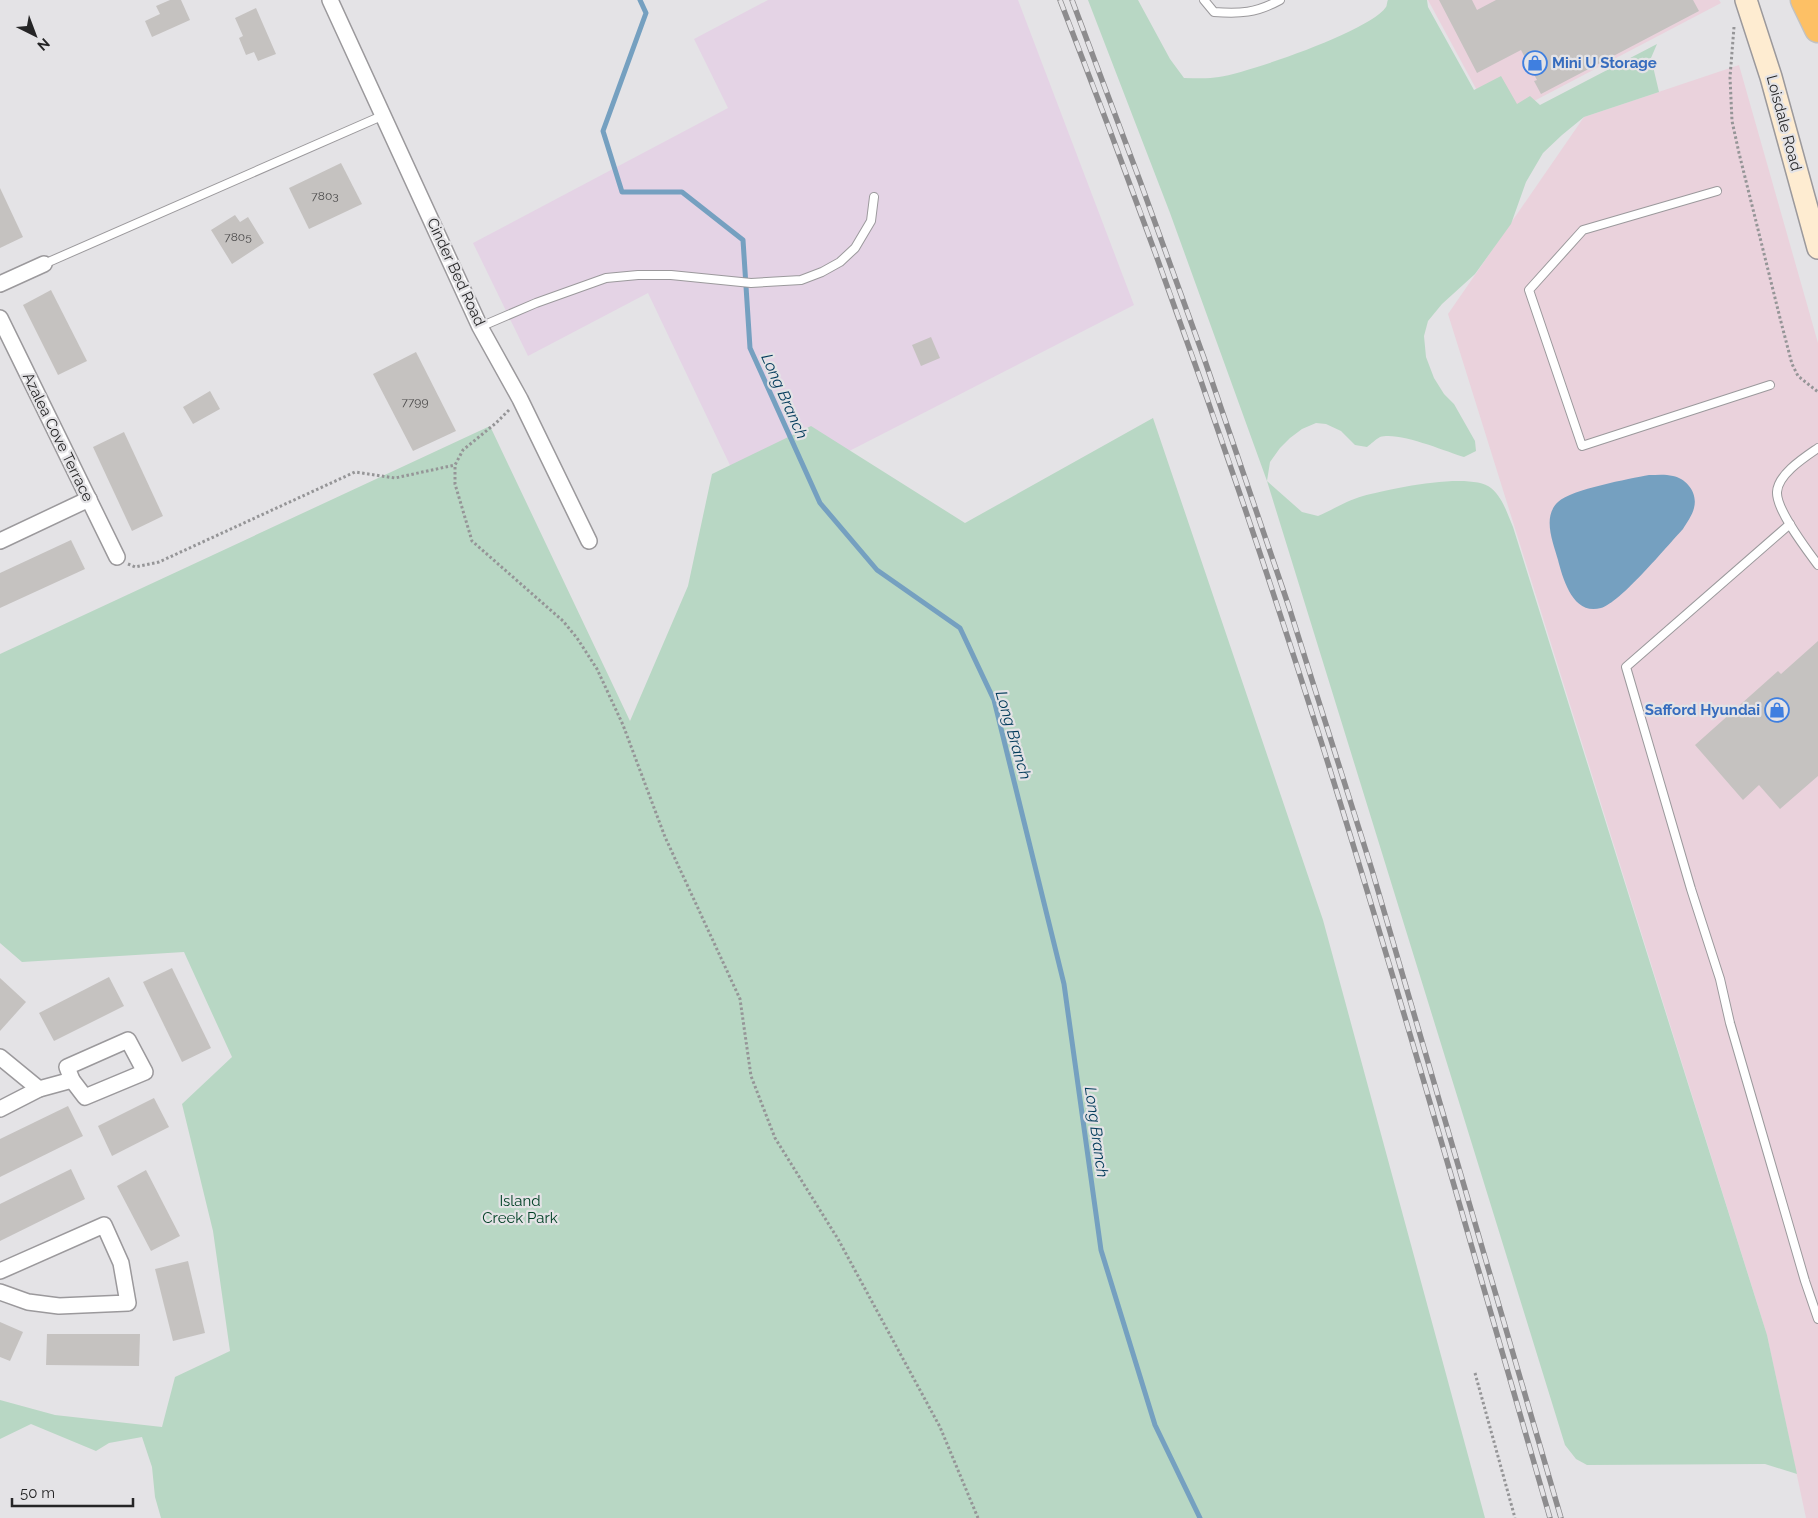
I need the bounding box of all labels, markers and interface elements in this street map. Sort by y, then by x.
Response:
north arrow [10,10,60,60]
text: N [34,35,53,54]
shop icon: Mini U Storage [1522,50,1548,76]
place label: Mini U Storage [1552,54,1657,72]
street label: Loisdale Road [1763,73,1805,173]
house number: 7803 [311,189,339,203]
street label: Cinder Bed Road [423,215,489,329]
house number: 7805 [224,230,252,244]
water label: Long Branch [757,351,812,442]
street label: Azalea Cove Terrace [19,370,97,505]
house number: 7799 [402,395,428,409]
water label: Long Branch [992,689,1035,782]
shop icon: Safford Hyundai [1764,697,1790,723]
place label: Safford Hyundai [1645,701,1760,719]
water label: Long Branch [1081,1085,1112,1179]
park label: Island Creek Park [482,1192,558,1227]
scale bar [12,1476,134,1508]
text: 50 m [20,1484,55,1502]

